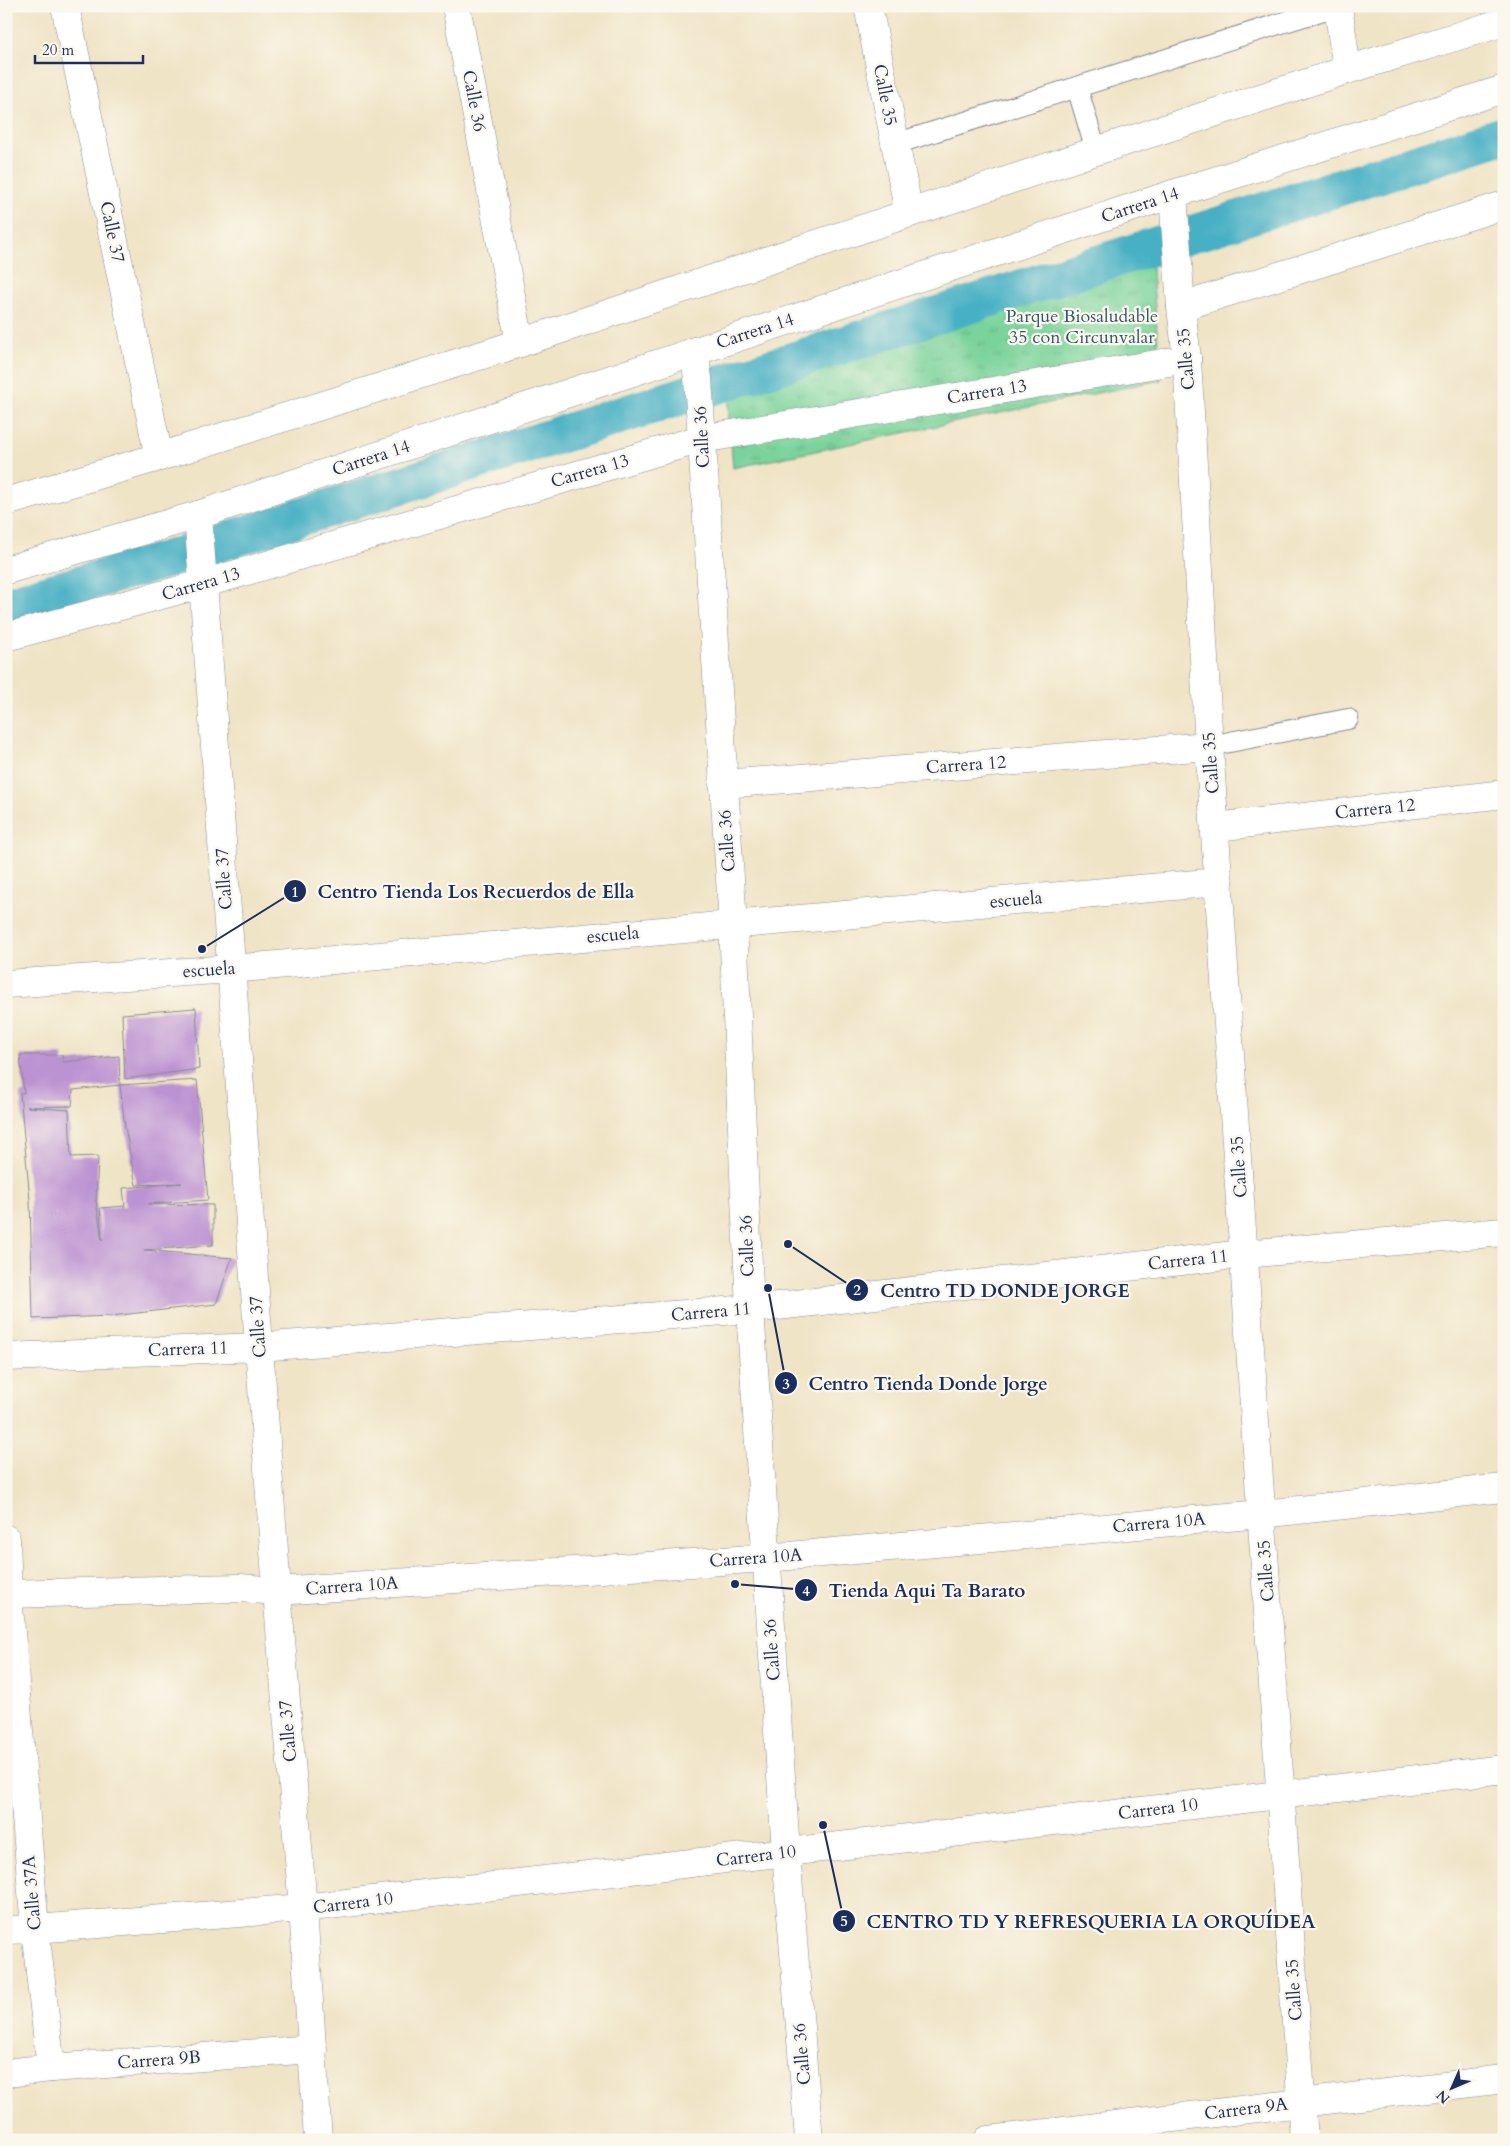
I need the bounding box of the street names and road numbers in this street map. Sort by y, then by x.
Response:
street label: Calle 35 [867,62,903,128]
street label: Calle 36 [456,68,492,134]
street label: Carrera 14 [1098,181,1182,229]
street label: Calle 37 [93,199,131,265]
street label: Carrera 14 [713,307,797,355]
street label: Calle 35 [1171,327,1201,391]
street label: Carrera 13 [945,373,1029,411]
street label: Calle 36 [688,405,716,469]
street label: Carrera 14 [329,434,413,482]
street label: Carrera 13 [548,448,632,494]
street label: Carrera 13 [159,561,243,607]
street label: Calle 35 [1196,731,1226,795]
street label: Carrera 12 [925,750,1007,780]
street label: Carrera 12 [1334,792,1416,826]
street label: Calle 36 [712,809,742,873]
street label: Calle 37 [209,847,239,911]
street label: escuela [989,885,1044,915]
street label: escuela [586,920,641,950]
street label: escuela [182,956,236,984]
street label: Calle 35 [1224,1135,1254,1199]
street label: Calle 36 [733,1215,761,1277]
street label: Carrera 11 [1147,1243,1229,1277]
street label: Calle 37 [243,1295,273,1359]
street label: Carrera 11 [670,1296,752,1328]
street label: Carrera 11 [147,1335,229,1363]
street label: Carrera 10A [1111,1506,1207,1540]
street label: Calle 35 [1251,1539,1281,1603]
street label: Carrera 10A [709,1542,804,1574]
street label: Carrera 10A [305,1570,400,1602]
street label: Calle 36 [757,1618,787,1682]
street label: Calle 37 [273,1699,303,1763]
street label: Carrera 10 [1117,1792,1199,1826]
street label: Carrera 10 [715,1839,797,1873]
street label: Calle 37A [16,1854,48,1931]
street label: Carrera 10 [312,1886,394,1920]
street label: Calle 35 [1279,1958,1309,2022]
street label: Calle 36 [787,2022,817,2086]
street label: Carrera 9B [116,2045,202,2075]
street label: Carrera 9A [1203,2091,1289,2127]

